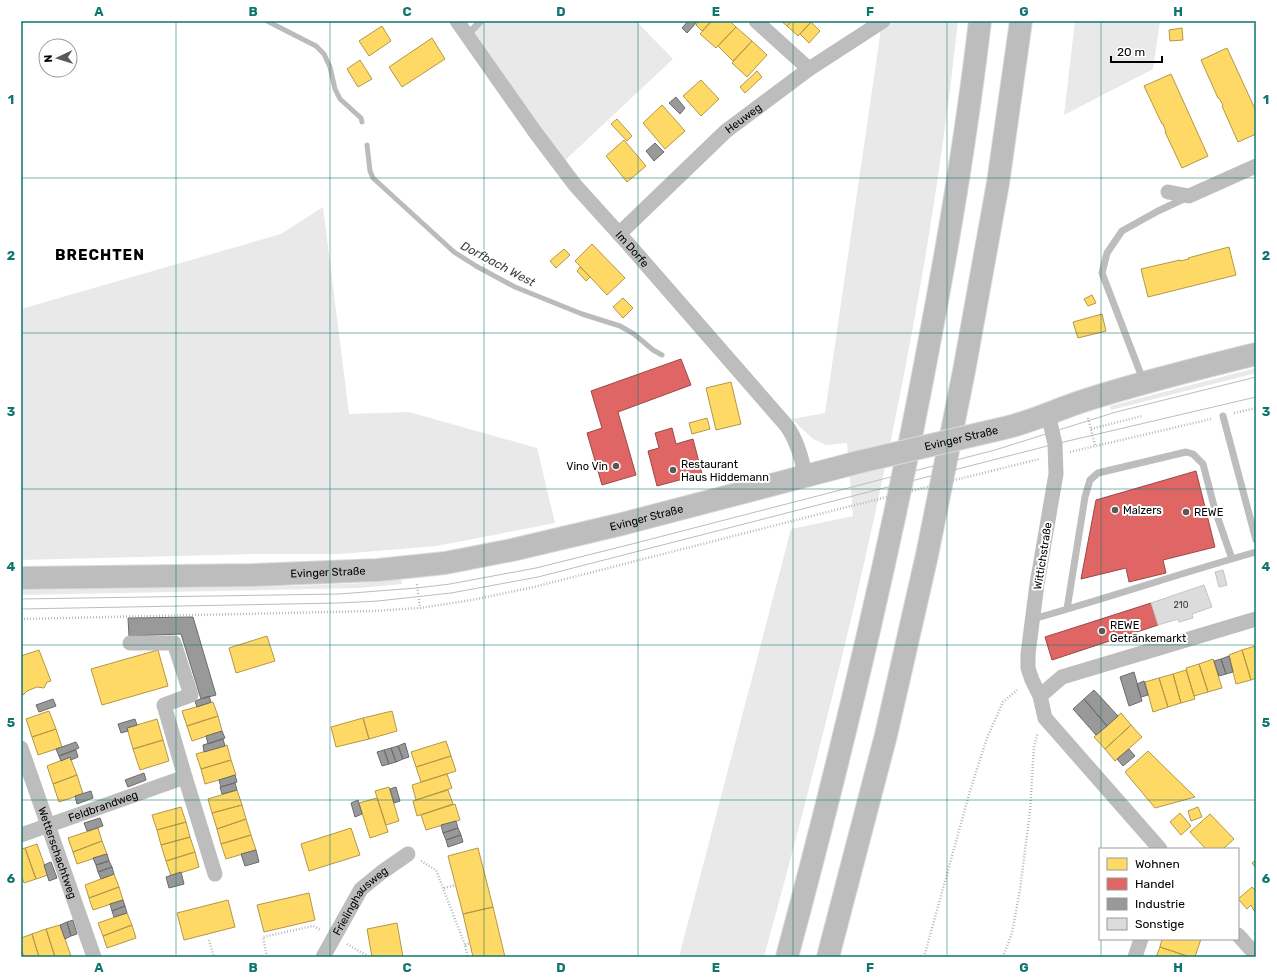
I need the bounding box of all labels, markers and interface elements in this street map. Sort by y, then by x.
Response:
text: A [94,4,104,19]
text: B [248,4,258,19]
text: C [402,4,412,19]
text: D [556,4,566,19]
text: E [712,4,720,19]
text: F [866,4,874,19]
text: G [1019,4,1029,19]
text: H [1173,4,1183,19]
north arrow [38,38,78,78]
scale bar [1111,38,1162,64]
text: 20 m [1117,45,1145,59]
text: N [42,54,55,63]
text: 1 [8,92,14,107]
text: 1 [1263,92,1269,107]
street label: Heuweg [722,100,764,136]
street label: Im Dorfe [613,228,652,270]
water label: Dorfbach West [458,239,538,290]
district label: BRECHTEN [55,246,145,264]
text: 2 [7,248,15,263]
text: 2 [1262,248,1270,263]
text: 3 [7,404,16,419]
text: 3 [1262,404,1271,419]
street label: Evinger Straße [923,423,999,453]
place label: Restaurant Haus Hiddemann [681,458,769,484]
place label: Vino Vin [566,460,608,473]
marker: Vino Vin [611,461,621,471]
marker: Restaurant Haus Hiddemann [668,465,678,475]
street label: Evinger Straße [608,502,685,533]
place label: Malzers [1123,504,1162,517]
marker: Malzers [1110,505,1120,515]
place label: REWE [1194,506,1224,519]
marker: REWE [1181,507,1191,517]
street label: Wittichstraße [1031,521,1055,591]
text: 4 [7,559,16,574]
text: 4 [1262,559,1271,574]
street label: Evinger Straße [290,564,366,580]
house number: 210 [1174,600,1189,610]
place label: REWE Getränkemarkt [1110,619,1187,645]
marker: REWE Getränkemarkt [1097,626,1107,636]
text: 5 [7,715,15,730]
text: 5 [1262,715,1270,730]
street label: Feldbrandweg [66,788,140,824]
street label: Wetterschachtweg [36,805,80,901]
legend [1099,848,1239,940]
text: Wohnen [1135,857,1180,871]
street label: Frielinghausweg [330,864,390,938]
text: 6 [7,871,16,886]
text: 6 [1262,871,1271,886]
text: Handel [1135,877,1174,891]
text: Industrie [1135,897,1185,911]
text: Sonstige [1135,917,1184,931]
text: A [94,960,104,975]
text: B [248,960,258,975]
text: C [402,960,412,975]
text: D [556,960,566,975]
text: E [712,960,720,975]
text: F [866,960,874,975]
text: G [1019,960,1029,975]
text: H [1173,960,1183,975]

